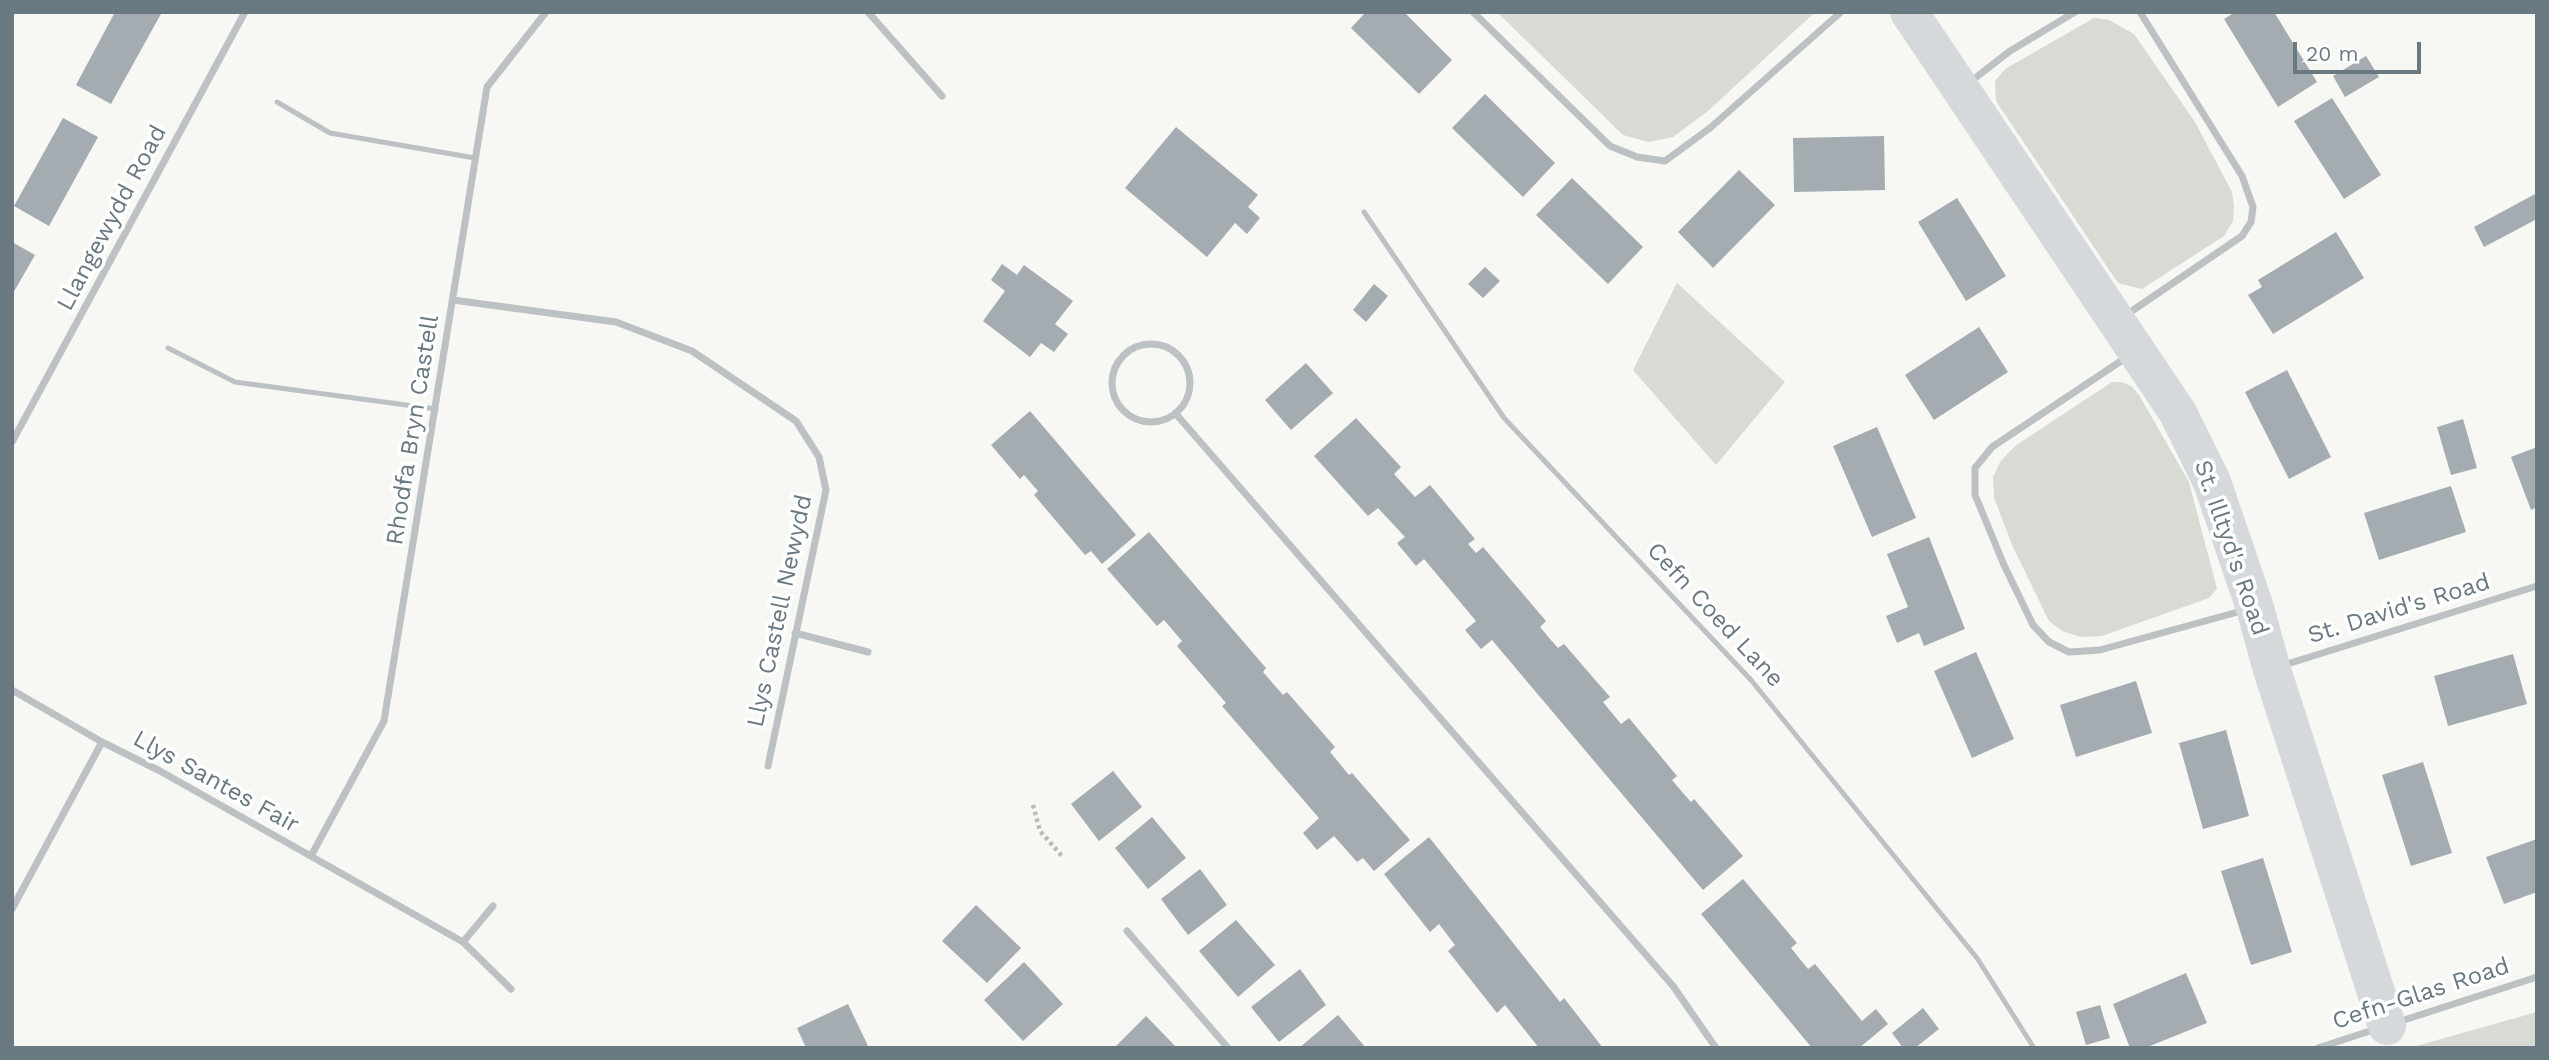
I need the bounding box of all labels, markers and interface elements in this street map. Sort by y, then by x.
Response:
scale bar [2297,28,2425,72]
text: 20 m [2306,41,2358,66]
street label: Llangewydd Road [51,120,173,316]
street label: Rhodfa Bryn Castell [381,313,445,547]
street label: St. Illtyd's Road [2188,457,2274,639]
street label: Llys Castell Newydd [741,492,819,730]
street label: Cefn Coed Lane [1641,537,1789,693]
street label: St. David's Road [2304,568,2494,650]
street label: Llys Santes Fair [128,724,304,840]
street label: Cefn-Glas Road [2329,952,2513,1036]

